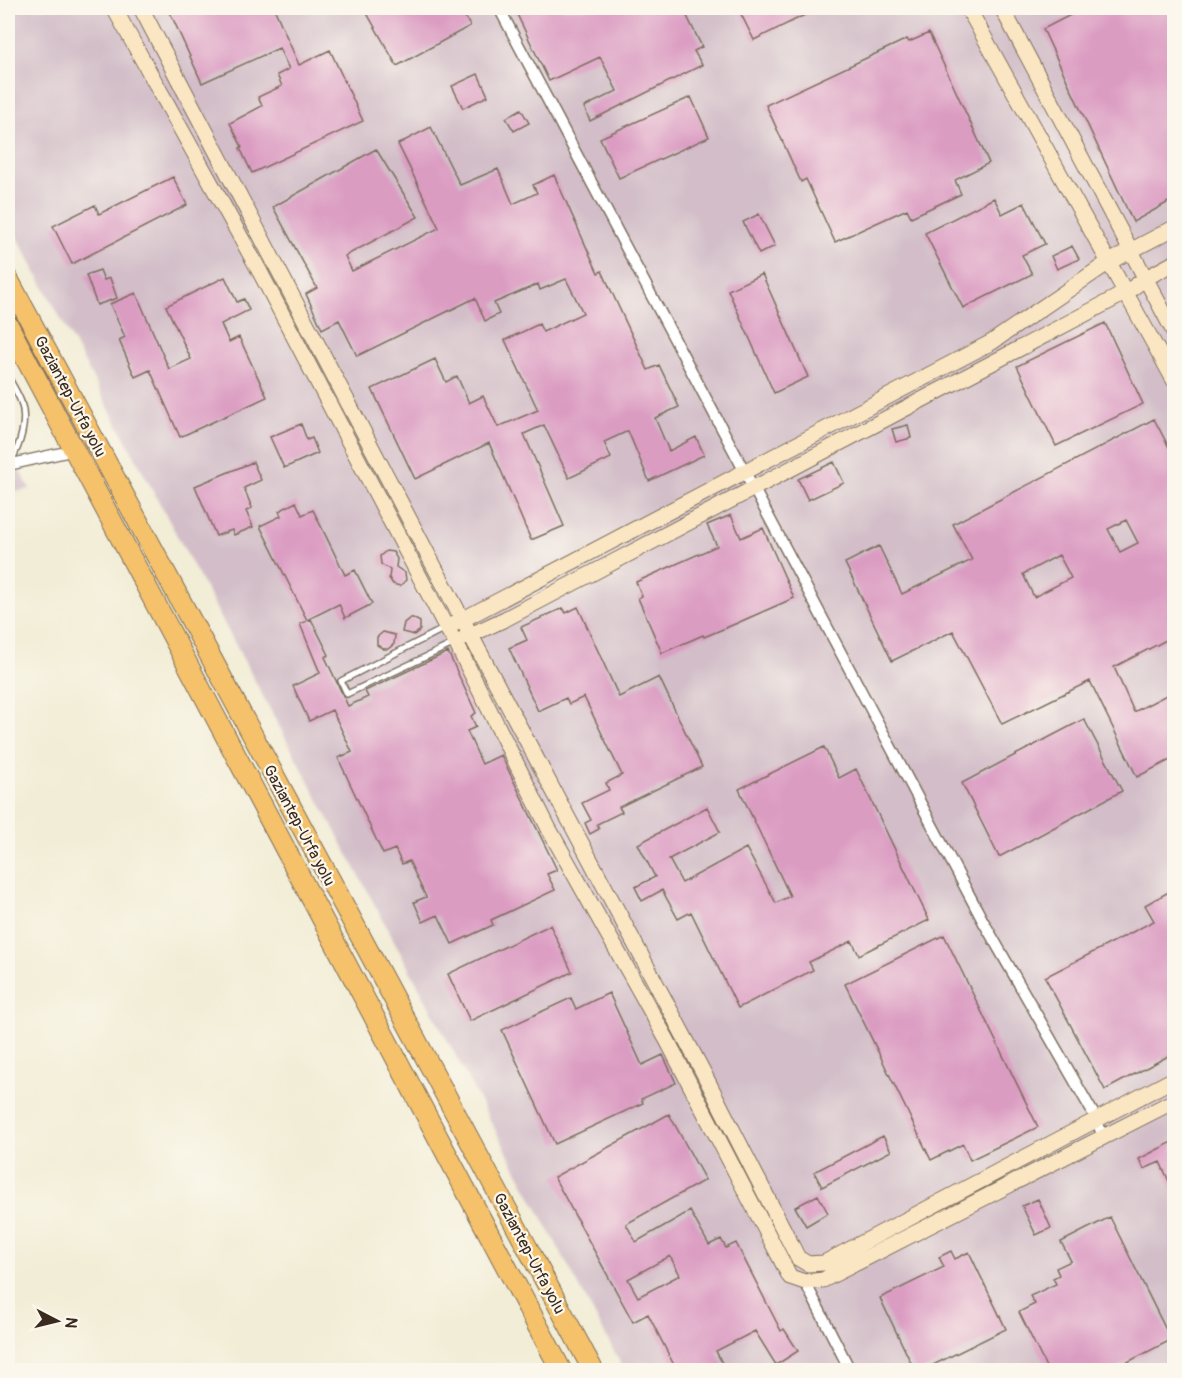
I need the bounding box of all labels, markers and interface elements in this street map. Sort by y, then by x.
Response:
street label: Gaziantep-Urfa yolu [30,333,110,460]
street label: Gaziantep-Urfa yolu [259,762,339,889]
street label: Gaziantep-Urfa yolu [489,1190,569,1317]
north arrow [27,1291,87,1351]
text: N [60,1316,81,1329]

